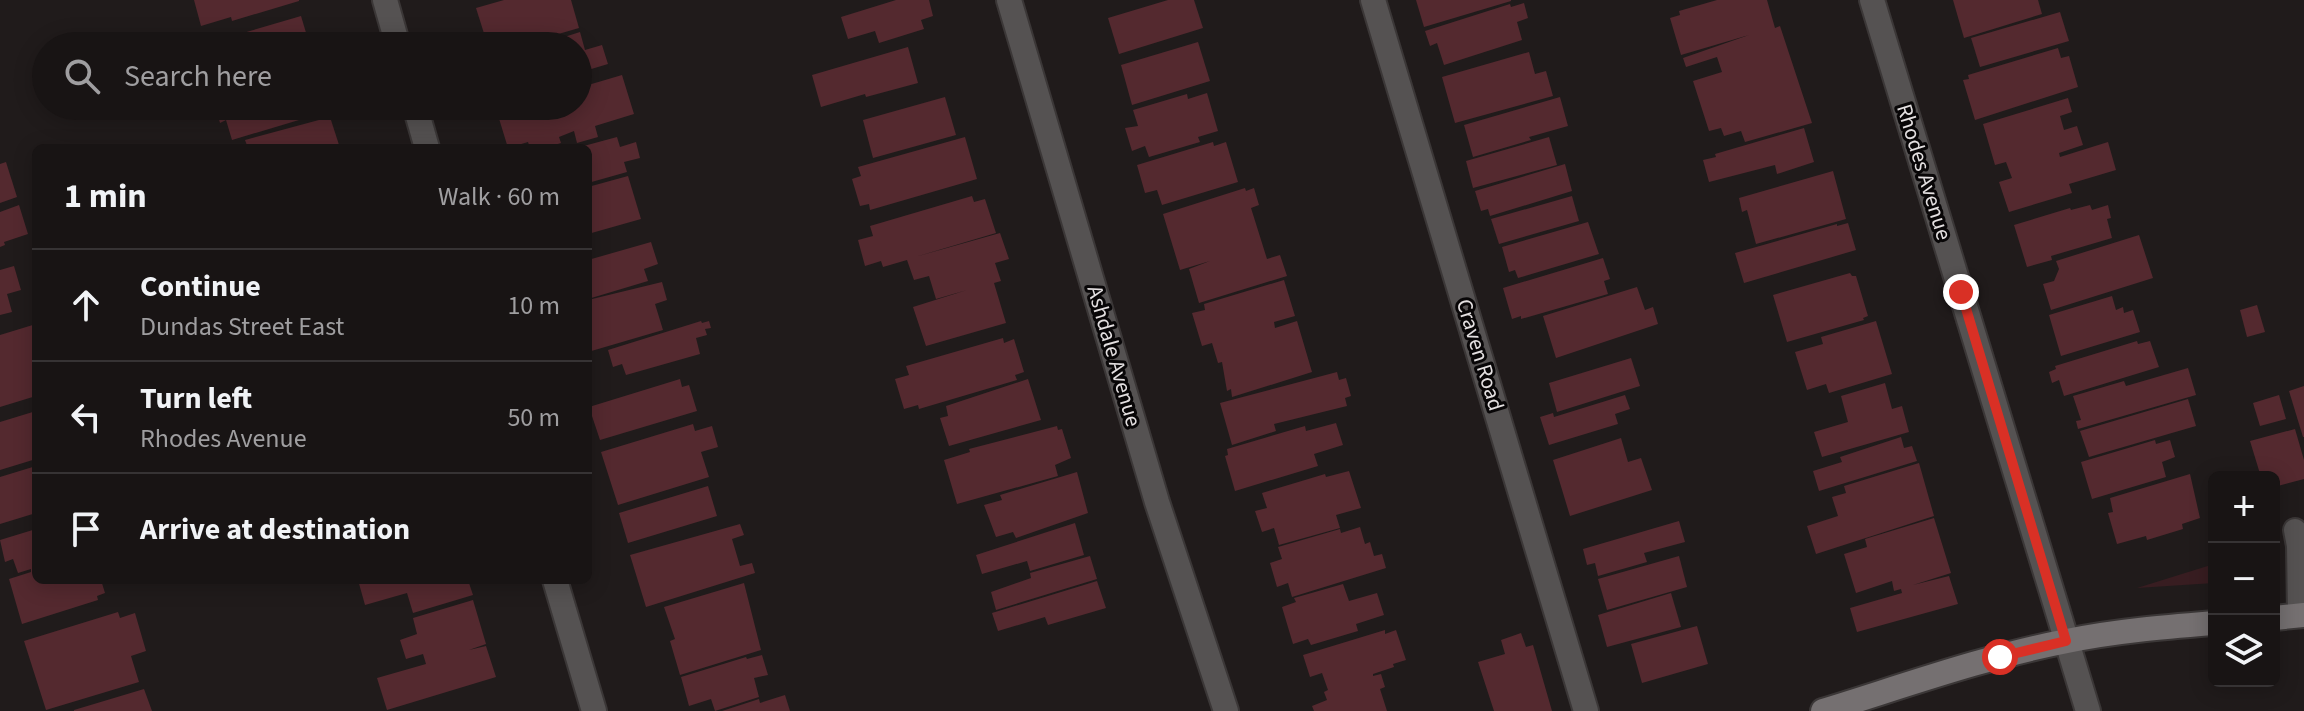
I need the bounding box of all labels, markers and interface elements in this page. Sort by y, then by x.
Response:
search box [32,32,592,120]
icon: search [60,54,104,98]
text: Search here [124,55,272,98]
street label: Rhodes Avenue [1888,100,1960,244]
text: 1 min [64,172,147,221]
text: Walk · 60 m [438,178,560,215]
text: Continue [140,265,261,308]
route end [1943,274,1979,310]
street label: Ashdale Avenue [1079,282,1149,430]
icon: ahead [64,283,108,327]
text: 10 m [507,287,560,324]
street label: Craven Road [1448,295,1512,415]
text: Dundas Street East [140,308,344,345]
text: Turn left [140,377,252,420]
icon: left [64,395,108,439]
text: 50 m [507,399,560,436]
text: Rhodes Avenue [140,420,307,457]
map controls [2208,471,2280,687]
button: + [2208,471,2280,543]
icon: arrive [64,507,108,551]
text: Arrive at destination [140,508,410,551]
button: − [2208,543,2280,615]
button: layers [2208,615,2280,687]
route start [1982,639,2018,675]

